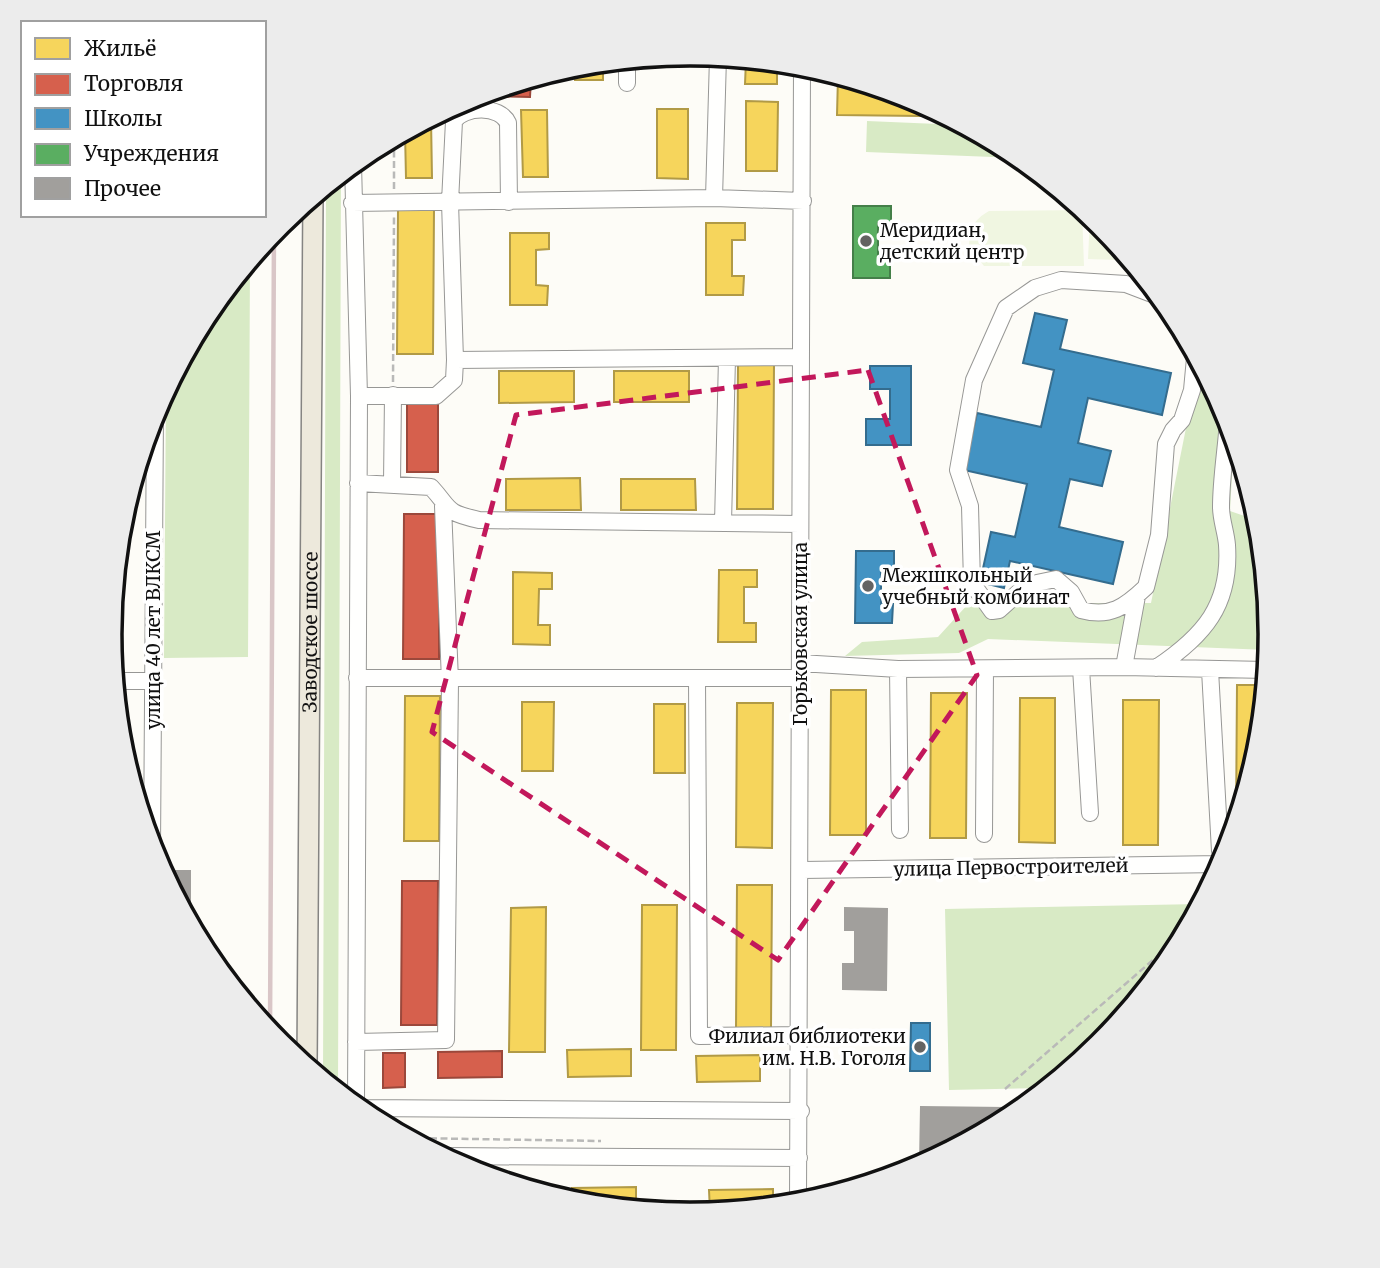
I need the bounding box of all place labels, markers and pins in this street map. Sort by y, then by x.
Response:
place label: Меридиан, детский центр [879,218,1024,264]
marker: Меридиан, детский центр [858,233,874,249]
place label: Межшкольный учебный комбинат [882,563,1070,609]
marker: Межшкольный учебный комбинат [860,578,876,594]
place label: Филиал библиотеки им. Н.В. Гоголя [708,1024,906,1070]
marker: Филиал библиотеки им. Н.В. Гоголя [912,1039,928,1055]

